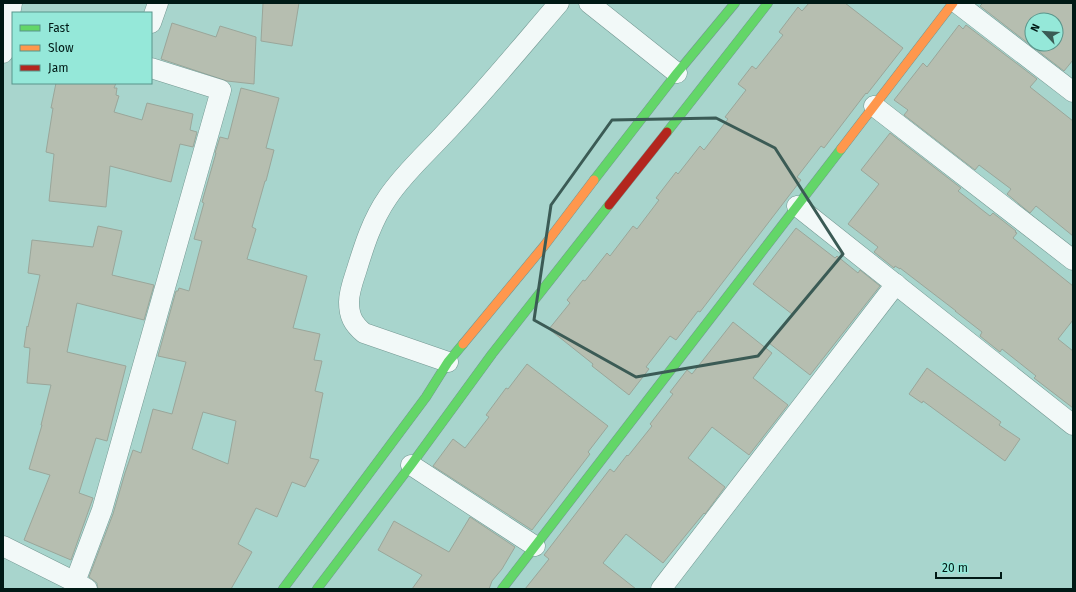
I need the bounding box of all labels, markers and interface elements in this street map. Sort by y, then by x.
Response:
legend [12,12,152,84]
north arrow [1024,12,1064,52]
text: Fast [48,21,70,35]
text: N [1028,22,1043,34]
text: Slow [48,41,74,55]
text: Jam [48,61,68,75]
scale bar [936,554,1001,580]
text: 20 m [942,561,968,575]

